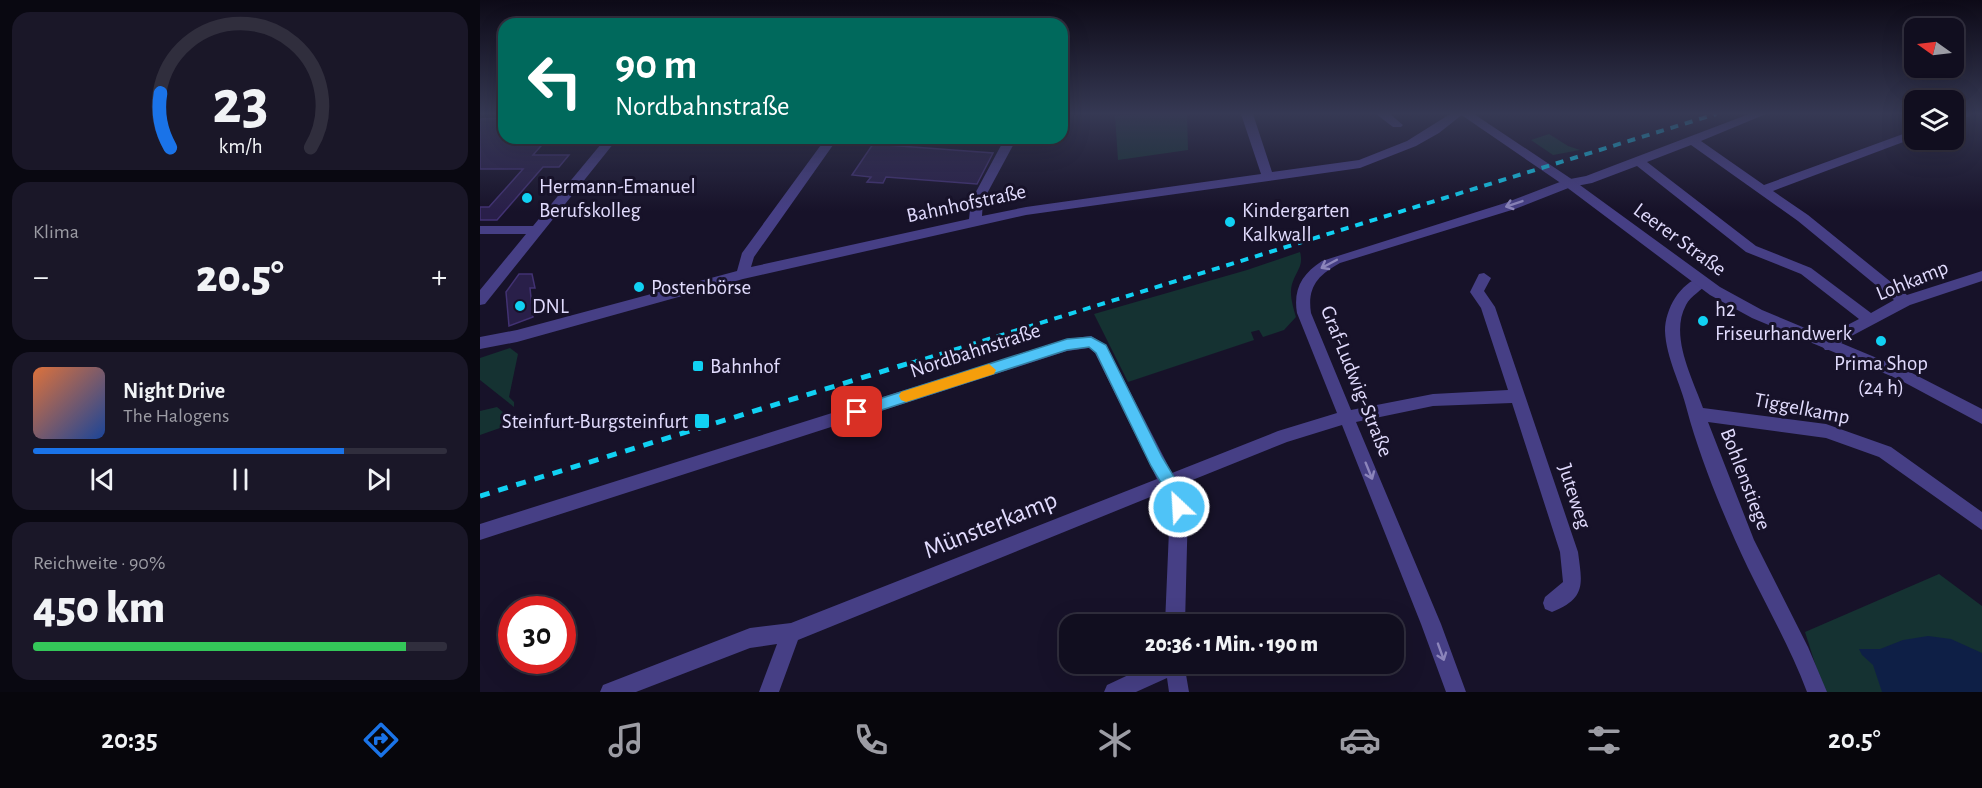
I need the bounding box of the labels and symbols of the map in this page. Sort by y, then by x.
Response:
north arrow [1904,18,1964,78]
place label: Hermann-Emanuel Berufskolleg [539,176,696,221]
street label: Bahnhofstraße [904,181,1028,226]
marker: Hermann-Emanuel Berufskolleg [520,191,534,205]
one-way arrow [1505,199,1524,210]
street label: Leerer Straße [1630,199,1730,280]
place label: Kindergarten Kalkwall [1242,200,1350,245]
marker: Kindergarten Kalkwall [1223,215,1237,229]
street label: Lohkamp [1873,257,1951,304]
one-way arrow [1320,258,1338,270]
place label: Postenbörse [651,277,751,298]
marker: Postenbörse [632,280,646,294]
place label: DNL [532,296,569,317]
marker: DNL [513,299,527,313]
place label: h2 Friseurhandwerk [1715,299,1852,344]
street label: Graf-Ludwig-Straße [1317,303,1396,460]
marker: h2 Friseurhandwerk [1696,314,1710,328]
street label: Nordbahnstraße [907,320,1043,381]
marker: Prima Shop (24 h) [1874,334,1888,348]
place label: Prima Shop (24 h) [1834,353,1928,398]
place label: Bahnhof [710,356,781,377]
marker: Bahnhof [691,359,705,373]
pin [831,386,882,437]
street label: Tiggelkamp [1752,389,1851,428]
place label: Steinfurt-Burgsteinfurt [502,411,688,432]
marker: Steinfurt-Burgsteinfurt [693,412,711,430]
street label: Bohlenstiege [1717,425,1774,533]
one-way arrow [1364,461,1375,480]
street label: Juteweg [1554,461,1595,532]
position arrow [1147,475,1211,539]
street label: Münsterkamp [920,486,1061,563]
speed limit sign: 30 [498,596,576,674]
one-way arrow [1437,642,1448,661]

